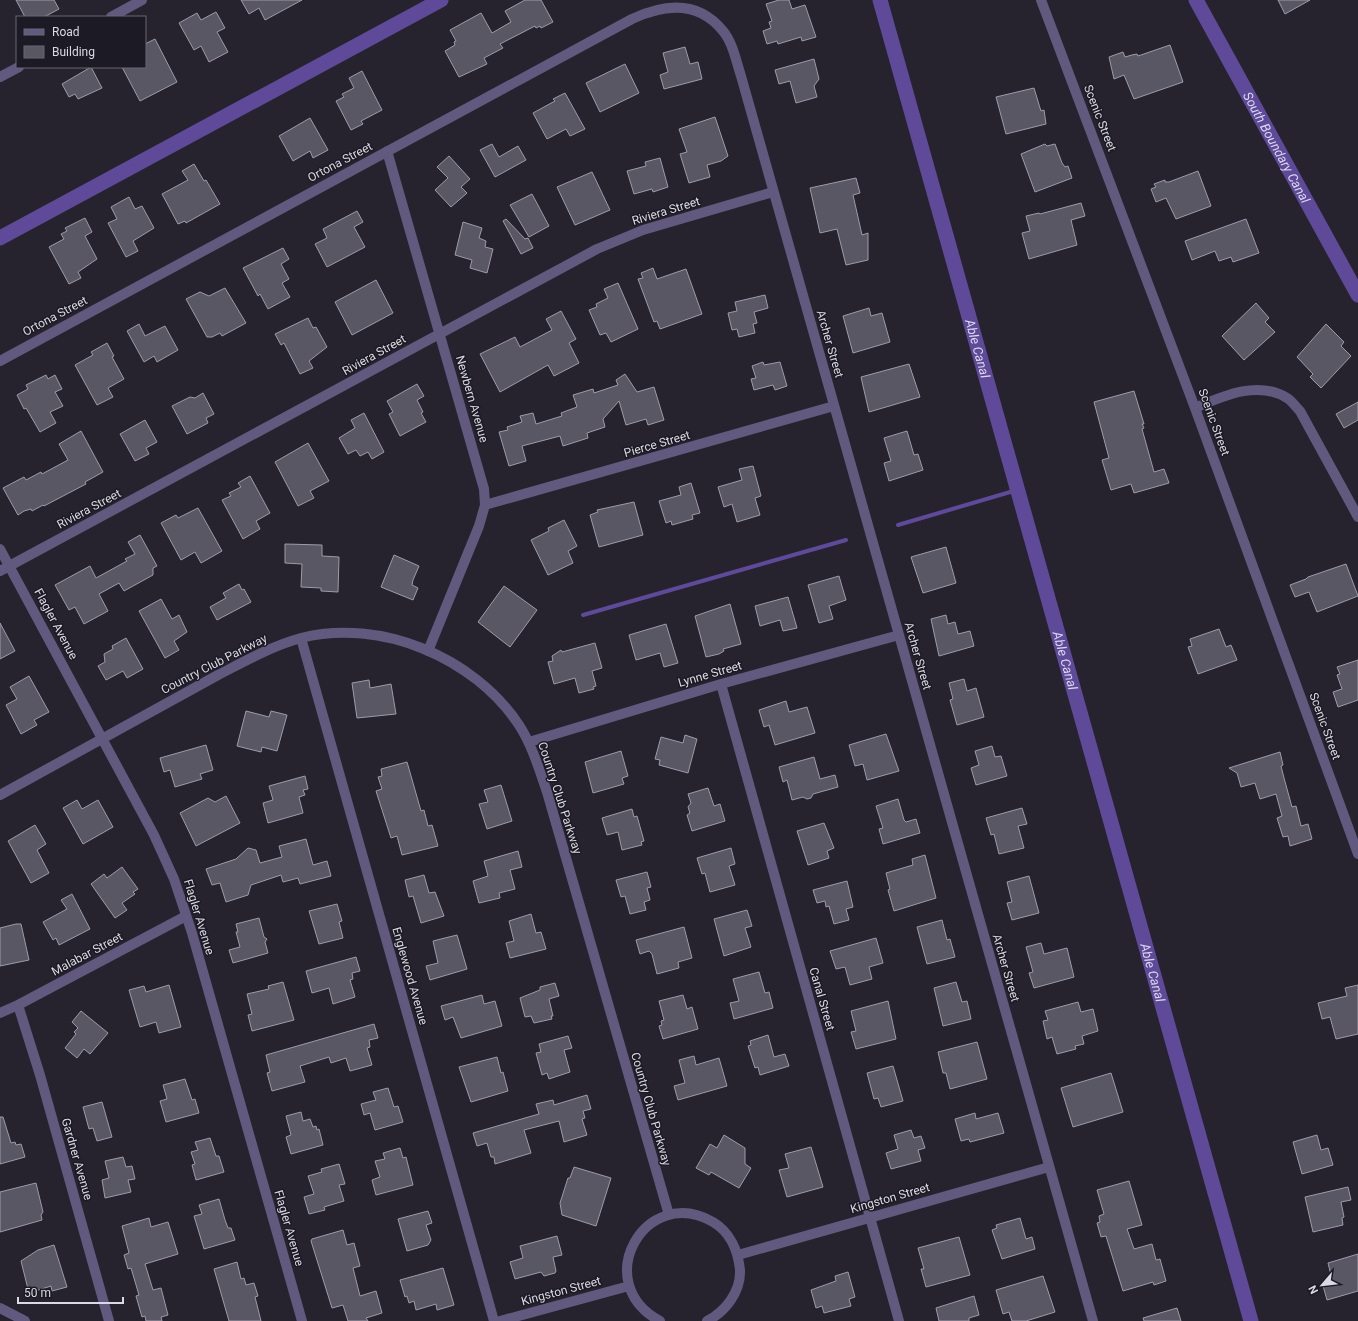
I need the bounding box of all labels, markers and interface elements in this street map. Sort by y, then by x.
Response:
legend [16,16,146,68]
text: Road [52,25,80,39]
text: Building [52,45,95,59]
street label: Scenic Street [1081,83,1119,153]
water label: South Boundary Canal [1240,89,1314,206]
street label: Ortona Street [305,139,375,185]
street label: Riviera Street [630,194,702,228]
street label: Ortona Street [20,293,90,339]
street label: Archer Street [814,309,846,380]
water label: Able Canal [962,316,994,380]
street label: Riviera Street [340,332,408,378]
street label: Newbern Avenue [453,354,491,444]
street label: Scenic Street [1195,387,1233,457]
street label: Pierce Street [622,428,692,460]
street label: Riviera Street [55,486,123,532]
street label: Flagler Avenue [31,586,81,662]
street label: Archer Street [902,621,934,692]
water label: Able Canal [1050,628,1081,692]
street label: Country Club Parkway [159,631,270,697]
street label: Lynne Street [677,658,744,690]
street label: Scenic Street [1306,691,1344,761]
street label: Country Club Parkway [535,740,585,856]
street label: Flagler Avenue [181,877,217,957]
street label: Englewood Avenue [389,925,431,1027]
street label: Malabar Street [49,929,125,979]
street label: Archer Street [990,933,1022,1004]
water label: Able Canal [1137,940,1169,1004]
street label: Canal Street [806,966,838,1032]
street label: Country Club Parkway [628,1051,674,1167]
street label: Gardner Avenue [59,1116,95,1202]
street label: Kingston Street [849,1180,931,1216]
street label: Flagler Avenue [271,1188,307,1268]
north arrow [1302,1265,1342,1305]
street label: Kingston Street [520,1274,602,1308]
scale bar [18,1279,123,1305]
text: N [1306,1283,1321,1296]
text: 50 m [24,1286,51,1300]

